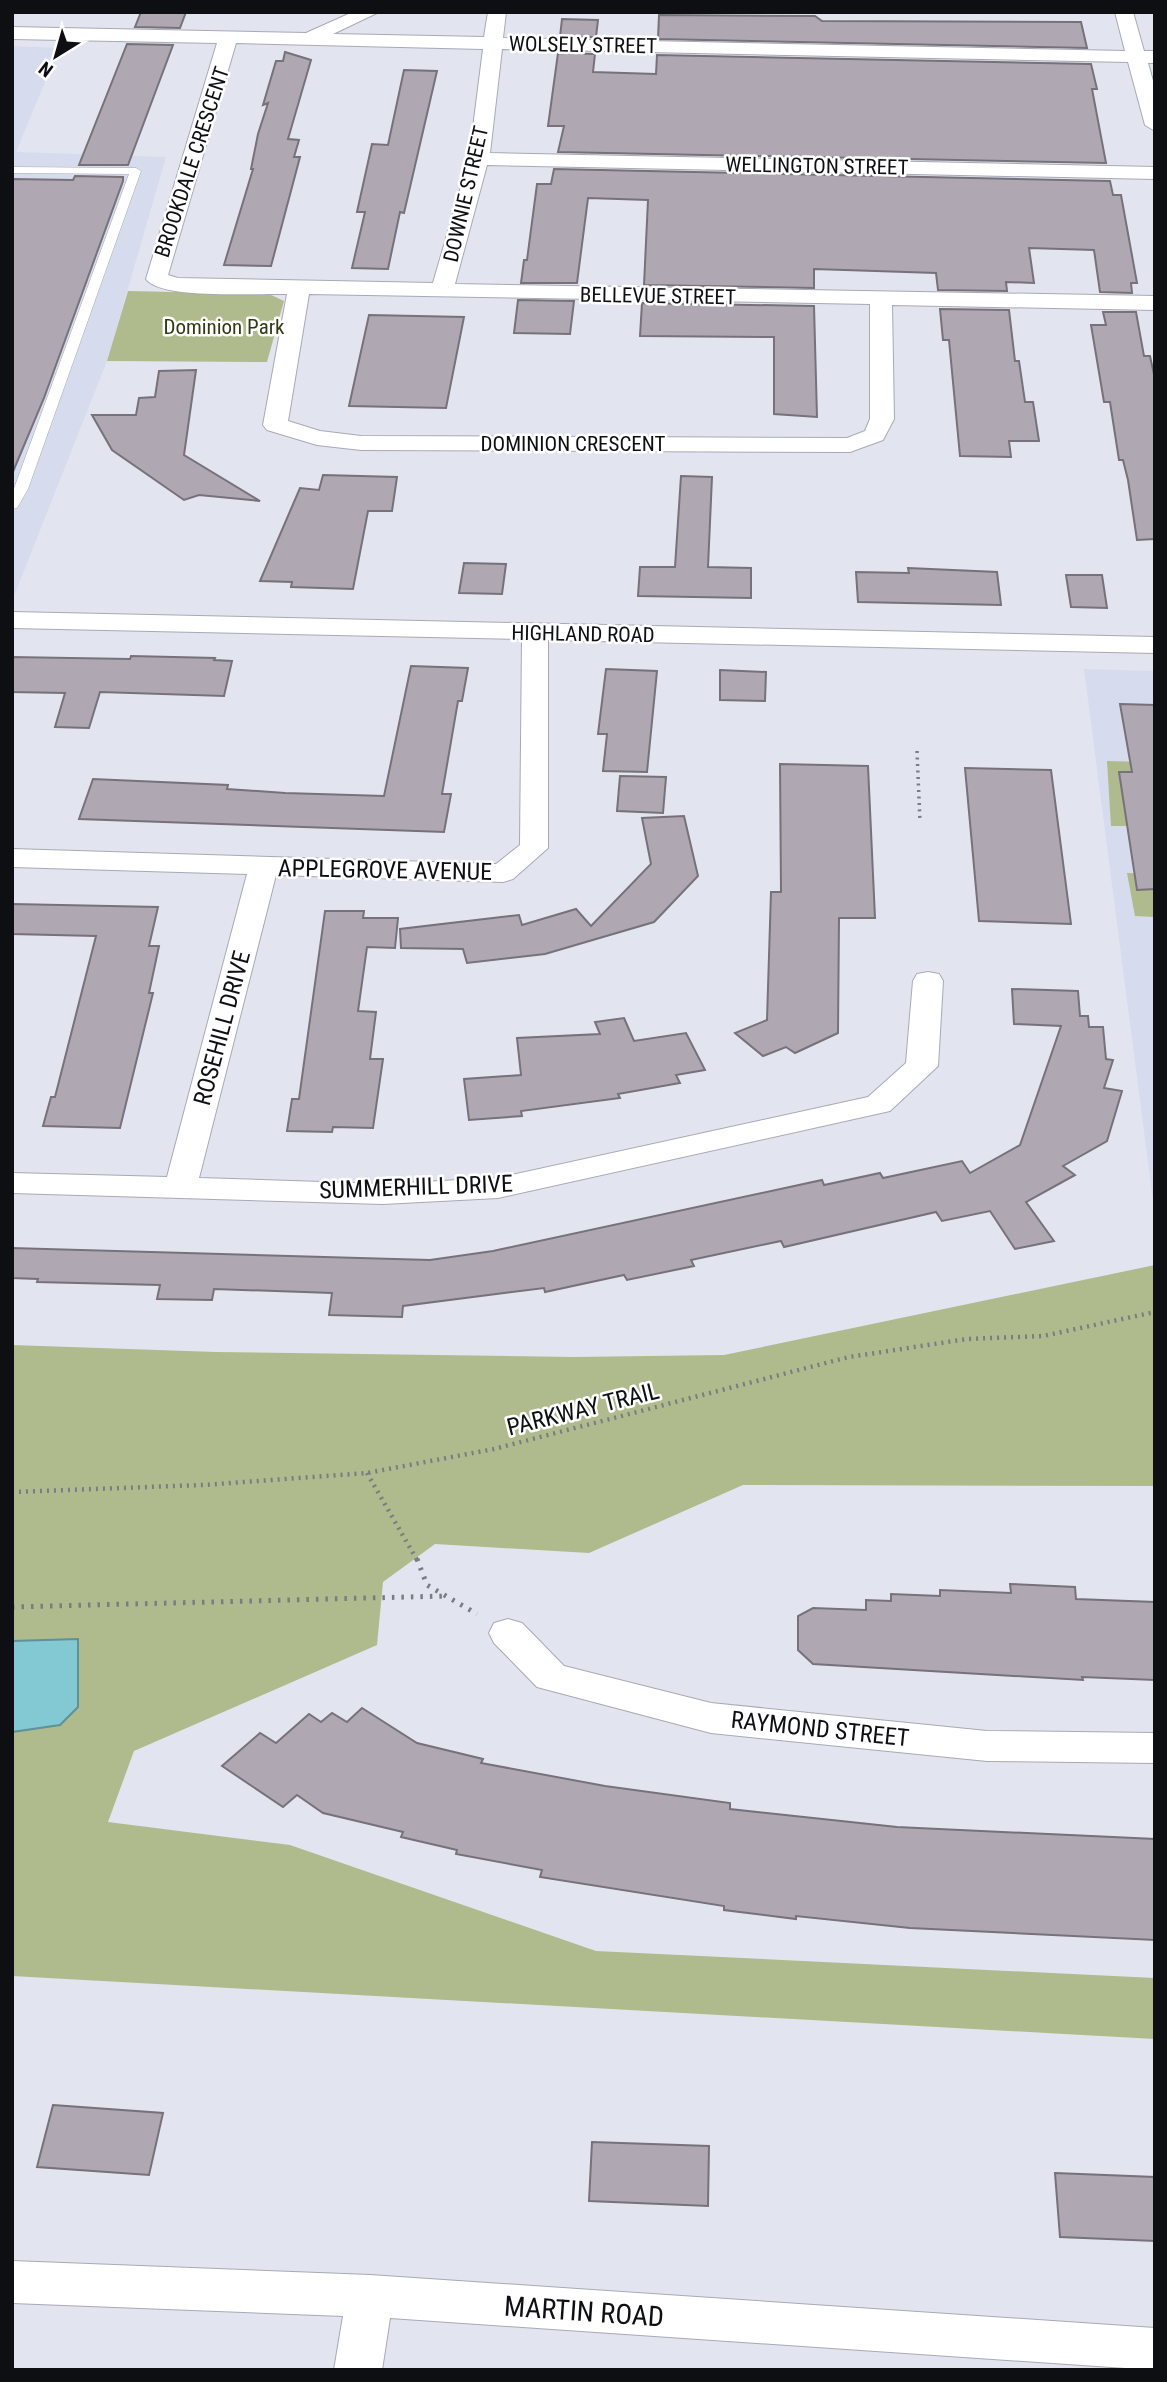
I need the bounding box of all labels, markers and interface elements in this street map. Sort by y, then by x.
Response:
north arrow [21,21,91,91]
street label: WOLSELY STREET [509,32,657,58]
text: N [35,56,58,82]
street label: BROOKDALE CRESCENT [150,64,234,260]
street label: DOWNIE STREET [439,123,493,264]
street label: WELLINGTON STREET [725,152,909,180]
street label: BELLEVUE STREET [580,283,736,309]
park label: Dominion Park [163,315,285,339]
street label: DOMINION CRESCENT [481,432,665,456]
street label: HIGHLAND ROAD [511,621,655,647]
street label: APPLEGROVE AVENUE [278,854,492,886]
street label: ROSEHILL DRIVE [188,948,256,1108]
street label: SUMMERHILL DRIVE [319,1170,513,1204]
street label: PARKWAY TRAIL [504,1377,662,1441]
street label: RAYMOND STREET [730,1706,910,1752]
street label: MARTIN ROAD [503,2289,665,2334]

